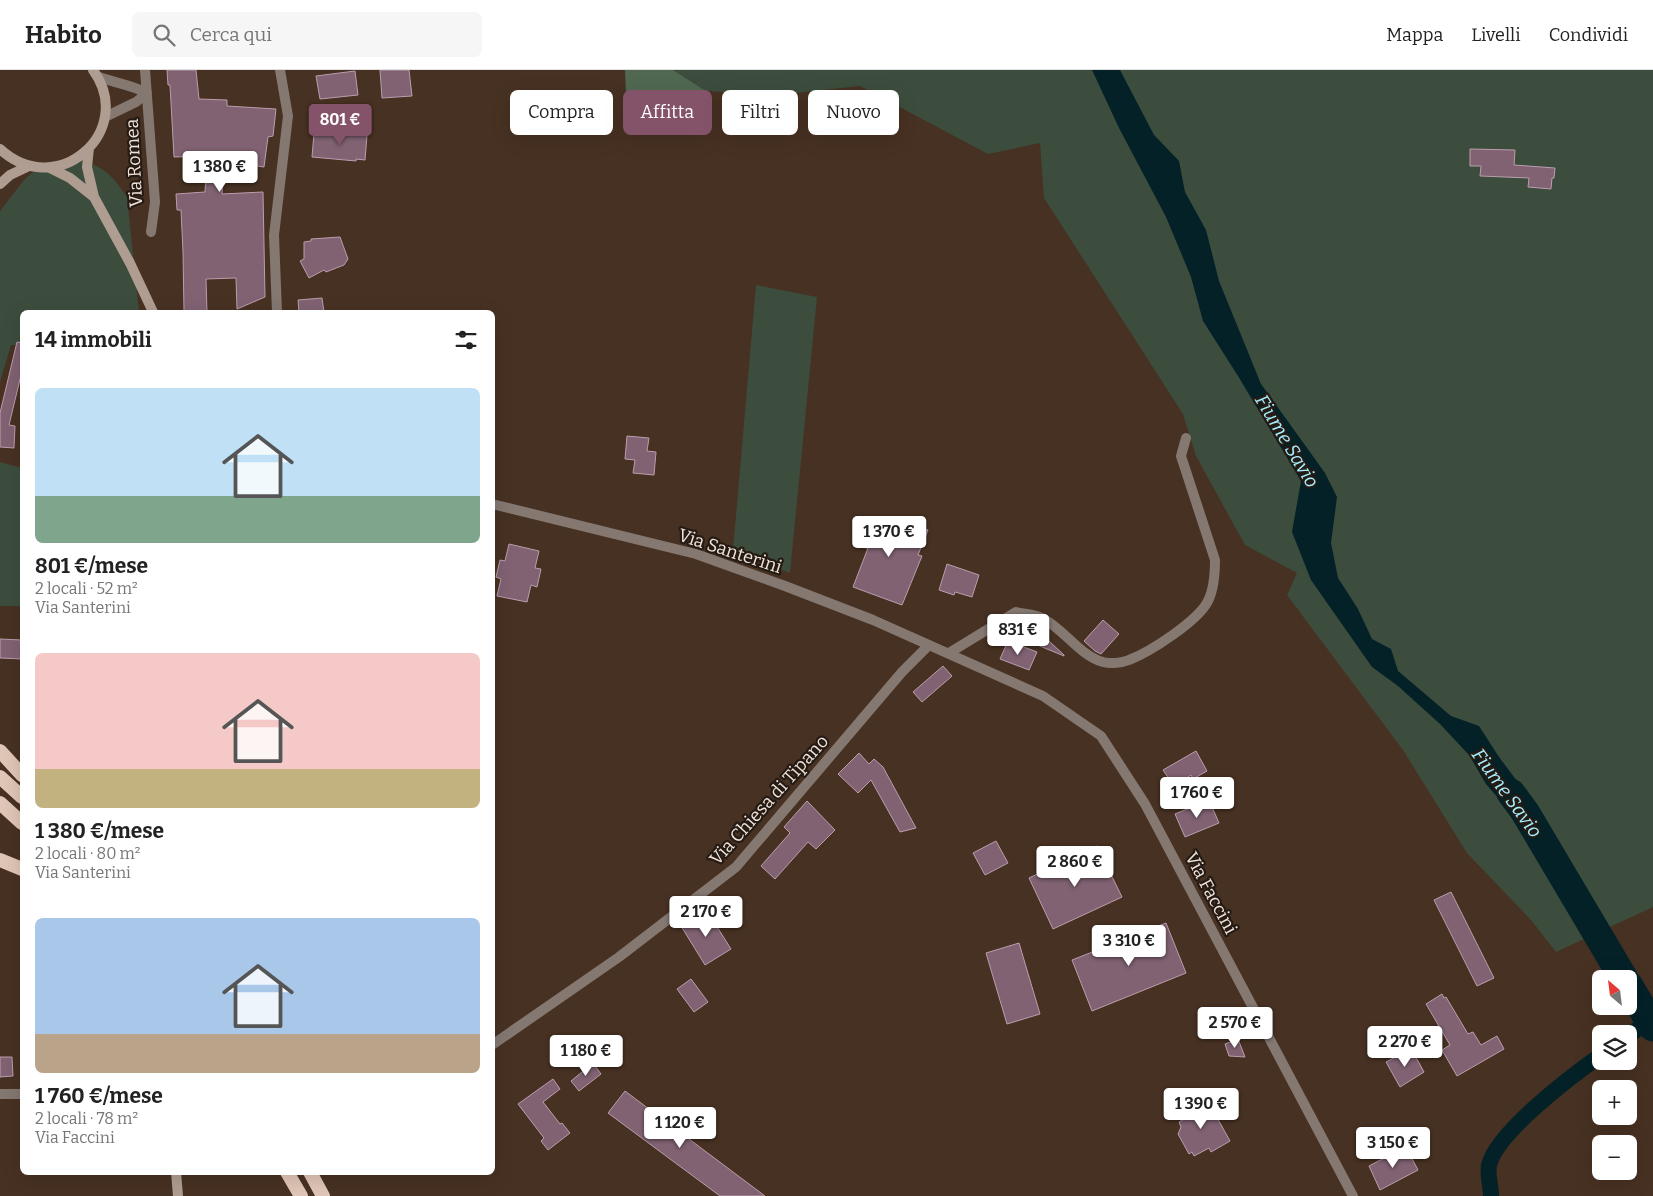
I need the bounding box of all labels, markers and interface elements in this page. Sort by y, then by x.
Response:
search box [132,12,482,57]
text: Habito [25,21,102,49]
icon: search [150,21,178,49]
text: Cerca qui [190,23,272,46]
text: Mappa [1386,24,1443,46]
text: Livelli [1471,24,1521,46]
text: Condividi [1549,24,1628,46]
chip: Compra [510,90,613,135]
chip: Affitta [623,90,712,135]
chip: Filtri [722,90,798,135]
chip: Nuovo [808,90,899,135]
pin: 801 € [305,104,375,146]
text: 801 € [320,110,360,129]
street label: Via Romea [121,118,147,208]
pin: 1 380 € [174,150,266,193]
text: 1 380 € [194,157,246,176]
icon: filters [452,326,480,354]
text: 14 immobili [35,327,152,353]
water label: Fiume Savio [1250,390,1324,492]
icon: home [213,421,303,511]
pin: 1 370 € [843,516,935,558]
text: 1 370 € [863,522,915,541]
street label: Via Santerini [675,524,785,578]
text: 801 €/mese [35,553,148,579]
text: 2 locali · 52 m² [35,579,138,598]
text: Via Santerini [35,598,131,617]
pin: 831 € [983,614,1053,656]
text: 831 € [998,620,1038,639]
icon: home [213,686,303,776]
street label: Via Chiesa di Tipano [705,731,833,869]
water label: Fiume Savio [1467,744,1547,842]
pin: 1 760 € [1151,776,1243,819]
text: 1 760 € [1171,783,1223,802]
text: 1 380 €/mese [35,818,164,844]
text: 2 locali · 80 m² [35,844,141,863]
pin: 2 860 € [1029,846,1121,888]
street label: Via Faccini [1180,848,1242,938]
text: 2 860 € [1047,852,1103,871]
text: Via Santerini [35,863,131,882]
pin: 2 170 € [660,896,752,938]
text: 2 170 € [680,902,732,921]
pin: 3 310 € [1083,924,1175,967]
text: 3 310 € [1103,931,1155,950]
icon: home [213,951,303,1041]
north arrow [1592,970,1638,1015]
map controls [1592,970,1637,1180]
pin: 2 570 € [1189,1006,1281,1049]
text: 2 570 € [1209,1013,1261,1032]
button: layers [1592,1025,1637,1070]
pin: 2 270 € [1359,1026,1451,1068]
text: 2 270 € [1378,1032,1432,1051]
pin: 1 180 € [540,1034,632,1077]
text: 1 180 € [561,1041,611,1060]
button: + [1592,1080,1637,1125]
text: 1 760 €/mese [35,1083,163,1109]
pin: 1 390 € [1155,1088,1247,1130]
text: 1 390 € [1175,1094,1227,1113]
pin: 1 120 € [634,1106,726,1149]
text: 2 locali · 78 m² [35,1109,138,1128]
text: 1 120 € [655,1113,705,1132]
pin: 3 150 € [1347,1126,1439,1169]
text: Via Faccini [35,1128,115,1147]
text: 3 150 € [1367,1133,1419,1152]
button: − [1592,1135,1637,1180]

